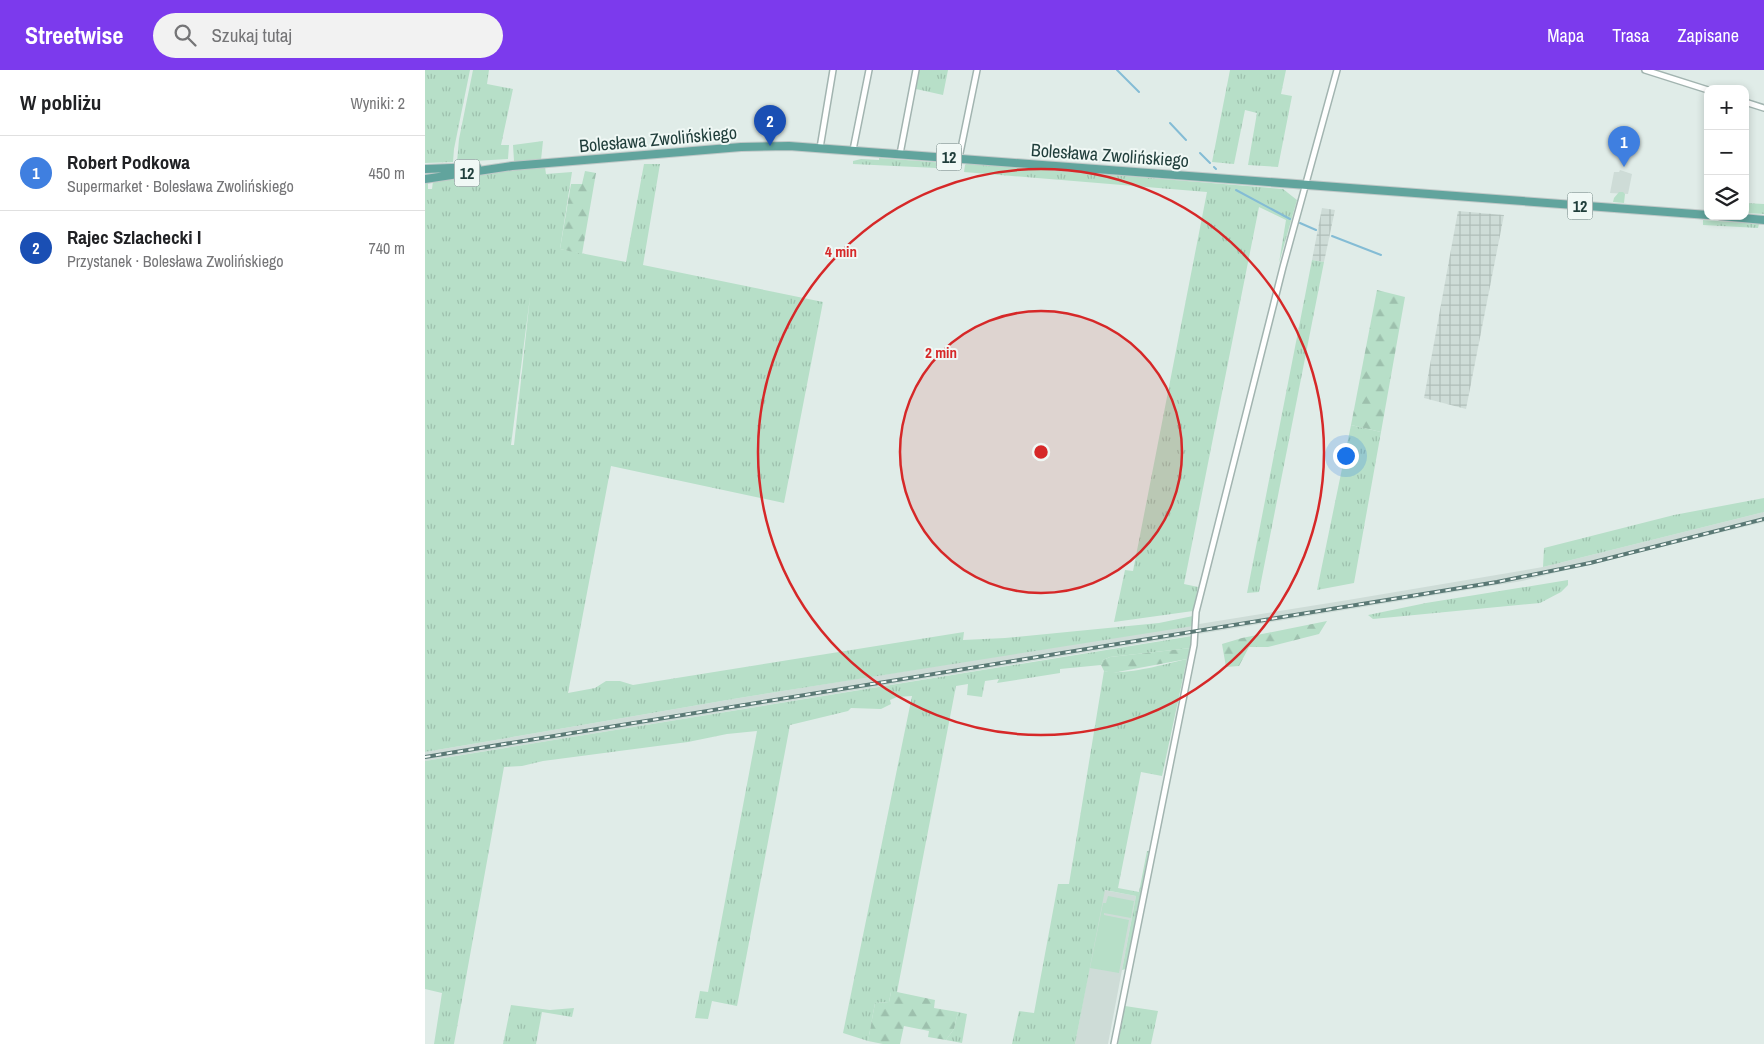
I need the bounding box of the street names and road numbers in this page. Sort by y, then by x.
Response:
street label: Bolesława Zwolińskiego [578,120,738,158]
street label: Bolesława Zwolińskiego [1030,137,1190,173]
road number: 12 [937,144,961,170]
road number: 12 [455,160,479,186]
road number: 12 [1567,192,1593,220]

